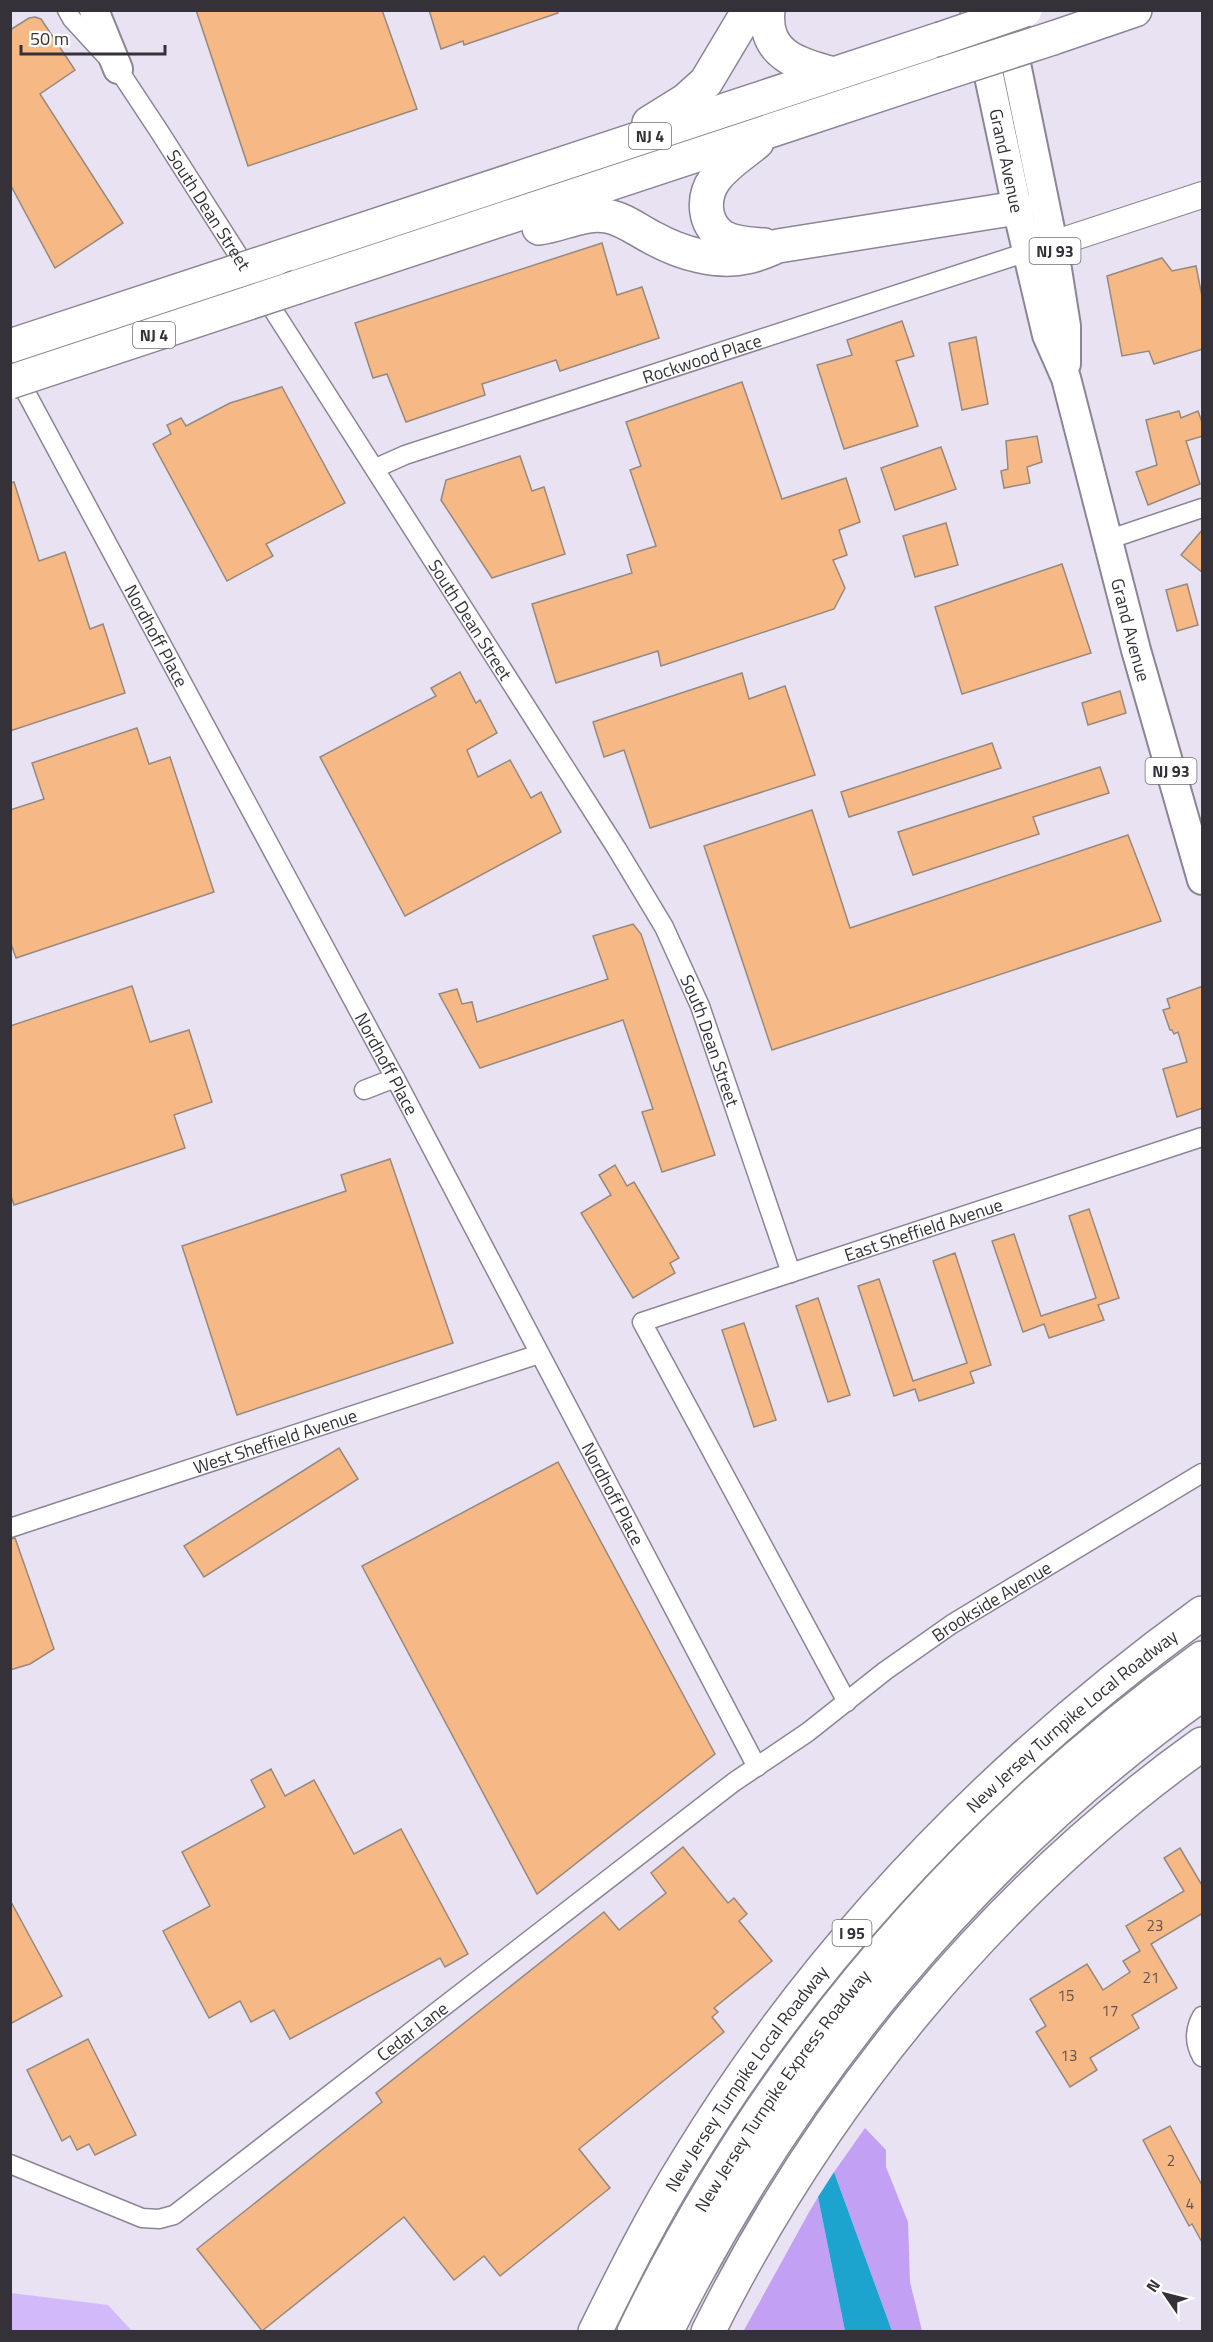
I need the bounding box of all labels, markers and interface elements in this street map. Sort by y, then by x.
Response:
scale bar [21,18,165,56]
text: 50 m [30,25,69,52]
street label: Grand Avenue [983,106,1031,215]
road number: NJ 4 [629,123,671,149]
street label: South Dean Street [161,144,258,276]
road number: NJ 93 [1030,238,1080,264]
road number: NJ 4 [133,322,175,348]
street label: Rockwood Place [639,326,765,390]
street label: South Dean Street [422,554,520,686]
street label: Grand Avenue [1105,575,1158,685]
street label: Nordhoff Place [118,579,195,692]
road number: NJ 93 [1146,758,1196,784]
street label: South Dean Street [674,970,747,1111]
street label: Nordhoff Place [349,1007,426,1120]
street label: East Sheffield Avenue [841,1190,1006,1268]
street label: West Sheffield Avenue [190,1401,360,1480]
street label: Nordhoff Place [575,1437,652,1550]
street label: Brookside Avenue [926,1554,1056,1648]
street label: New Jersey Turnpike Local Roadway [960,1622,1183,1819]
house number: 23 [1147,1914,1163,1937]
road number: I 95 [832,1920,872,1946]
street label: New Jersey Turnpike Local Roadway [658,1959,834,2197]
street label: New Jersey Turnpike Express Roadway [687,1963,876,2217]
house number: 21 [1143,1966,1159,1989]
house number: 15 [1058,1984,1074,2007]
street label: Cedar Lane [371,1995,453,2067]
house number: 17 [1102,1999,1118,2022]
house number: 13 [1061,2044,1077,2067]
house number: 2 [1167,2149,1175,2172]
house number: 4 [1186,2192,1194,2215]
north arrow [1135,2264,1195,2324]
text: N [1140,2274,1166,2297]

